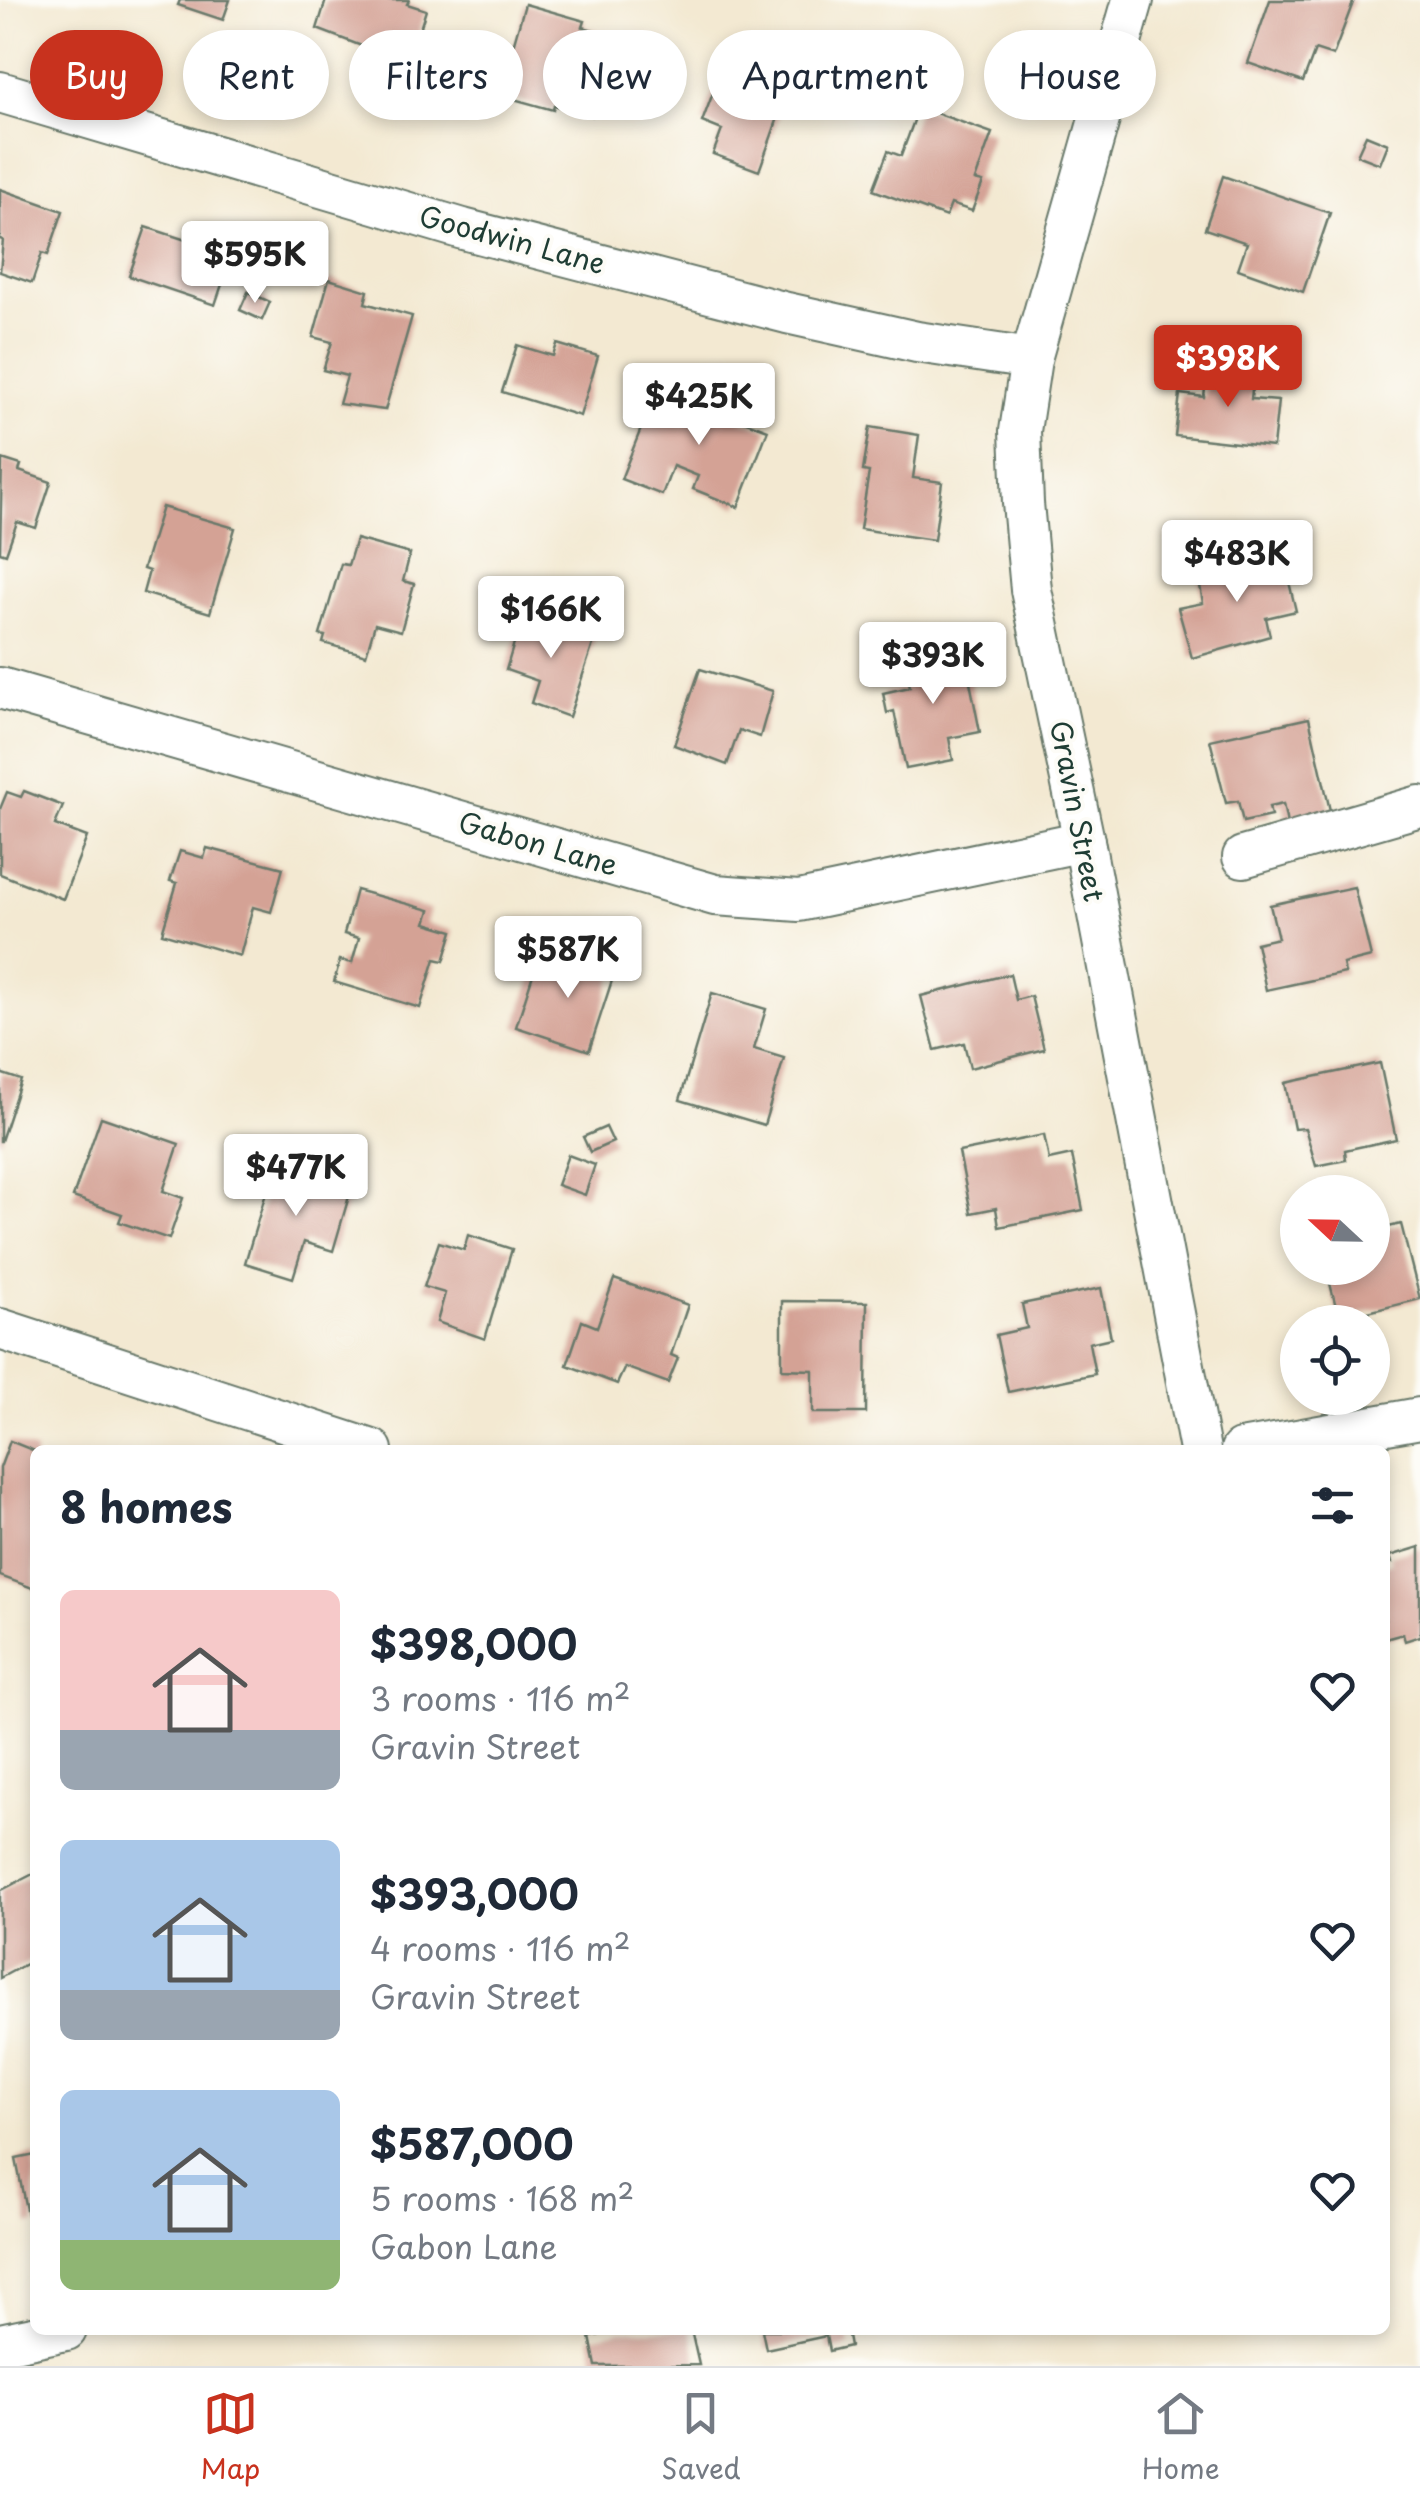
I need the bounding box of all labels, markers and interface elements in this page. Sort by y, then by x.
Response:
chip: Buy [30,30,163,120]
chip: Rent [183,30,329,120]
chip: Filters [349,30,523,120]
chip: New [543,30,687,120]
chip: Apartment [707,30,964,120]
chip: House [984,30,1156,120]
street label: Goodwin Lane [415,193,610,284]
pin: $595K [185,221,325,306]
text: $595K [203,229,307,277]
pin: $398K [1158,325,1298,410]
text: $398K [1176,333,1280,381]
pin: $425K [629,363,769,448]
text: $425K [645,371,753,419]
pin: $483K [1167,520,1307,605]
text: $483K [1184,528,1290,576]
pin: $166K [481,576,621,661]
text: $166K [500,584,602,632]
pin: $393K [863,622,1003,707]
text: $393K [881,630,985,678]
street label: Gravin Street [1040,716,1117,905]
street label: Gabon Lane [454,799,623,886]
pin: $587K [498,916,638,1001]
text: $587K [517,924,619,972]
pin: $477K [226,1134,366,1219]
text: $477K [246,1142,346,1190]
north arrow [1280,1175,1390,1285]
map controls [1280,1175,1390,1415]
button: locate [1280,1305,1390,1415]
text: 8 homes [60,1474,233,1537]
icon: filters [1305,1478,1360,1533]
text: $398,000 [370,1611,577,1674]
icon: home [140,1630,260,1750]
icon: heart [1305,1663,1360,1718]
text: 3 rooms · 116 m² [370,1674,631,1722]
text: Gravin Street [370,1722,580,1770]
text: $393,000 [370,1861,579,1924]
icon: home [140,1880,260,2000]
icon: heart [1305,1913,1360,1968]
text: 4 rooms · 116 m² [370,1924,631,1972]
text: Gravin Street [370,1972,580,2020]
text: $587,000 [370,2111,574,2174]
icon: home [140,2130,260,2250]
icon: heart [1305,2163,1360,2218]
text: 5 rooms · 168 m² [370,2174,634,2222]
text: Gabon Lane [370,2222,557,2270]
tab: Map [200,2386,260,2489]
tab: Saved [661,2386,741,2489]
tab: Home [1142,2386,1220,2489]

